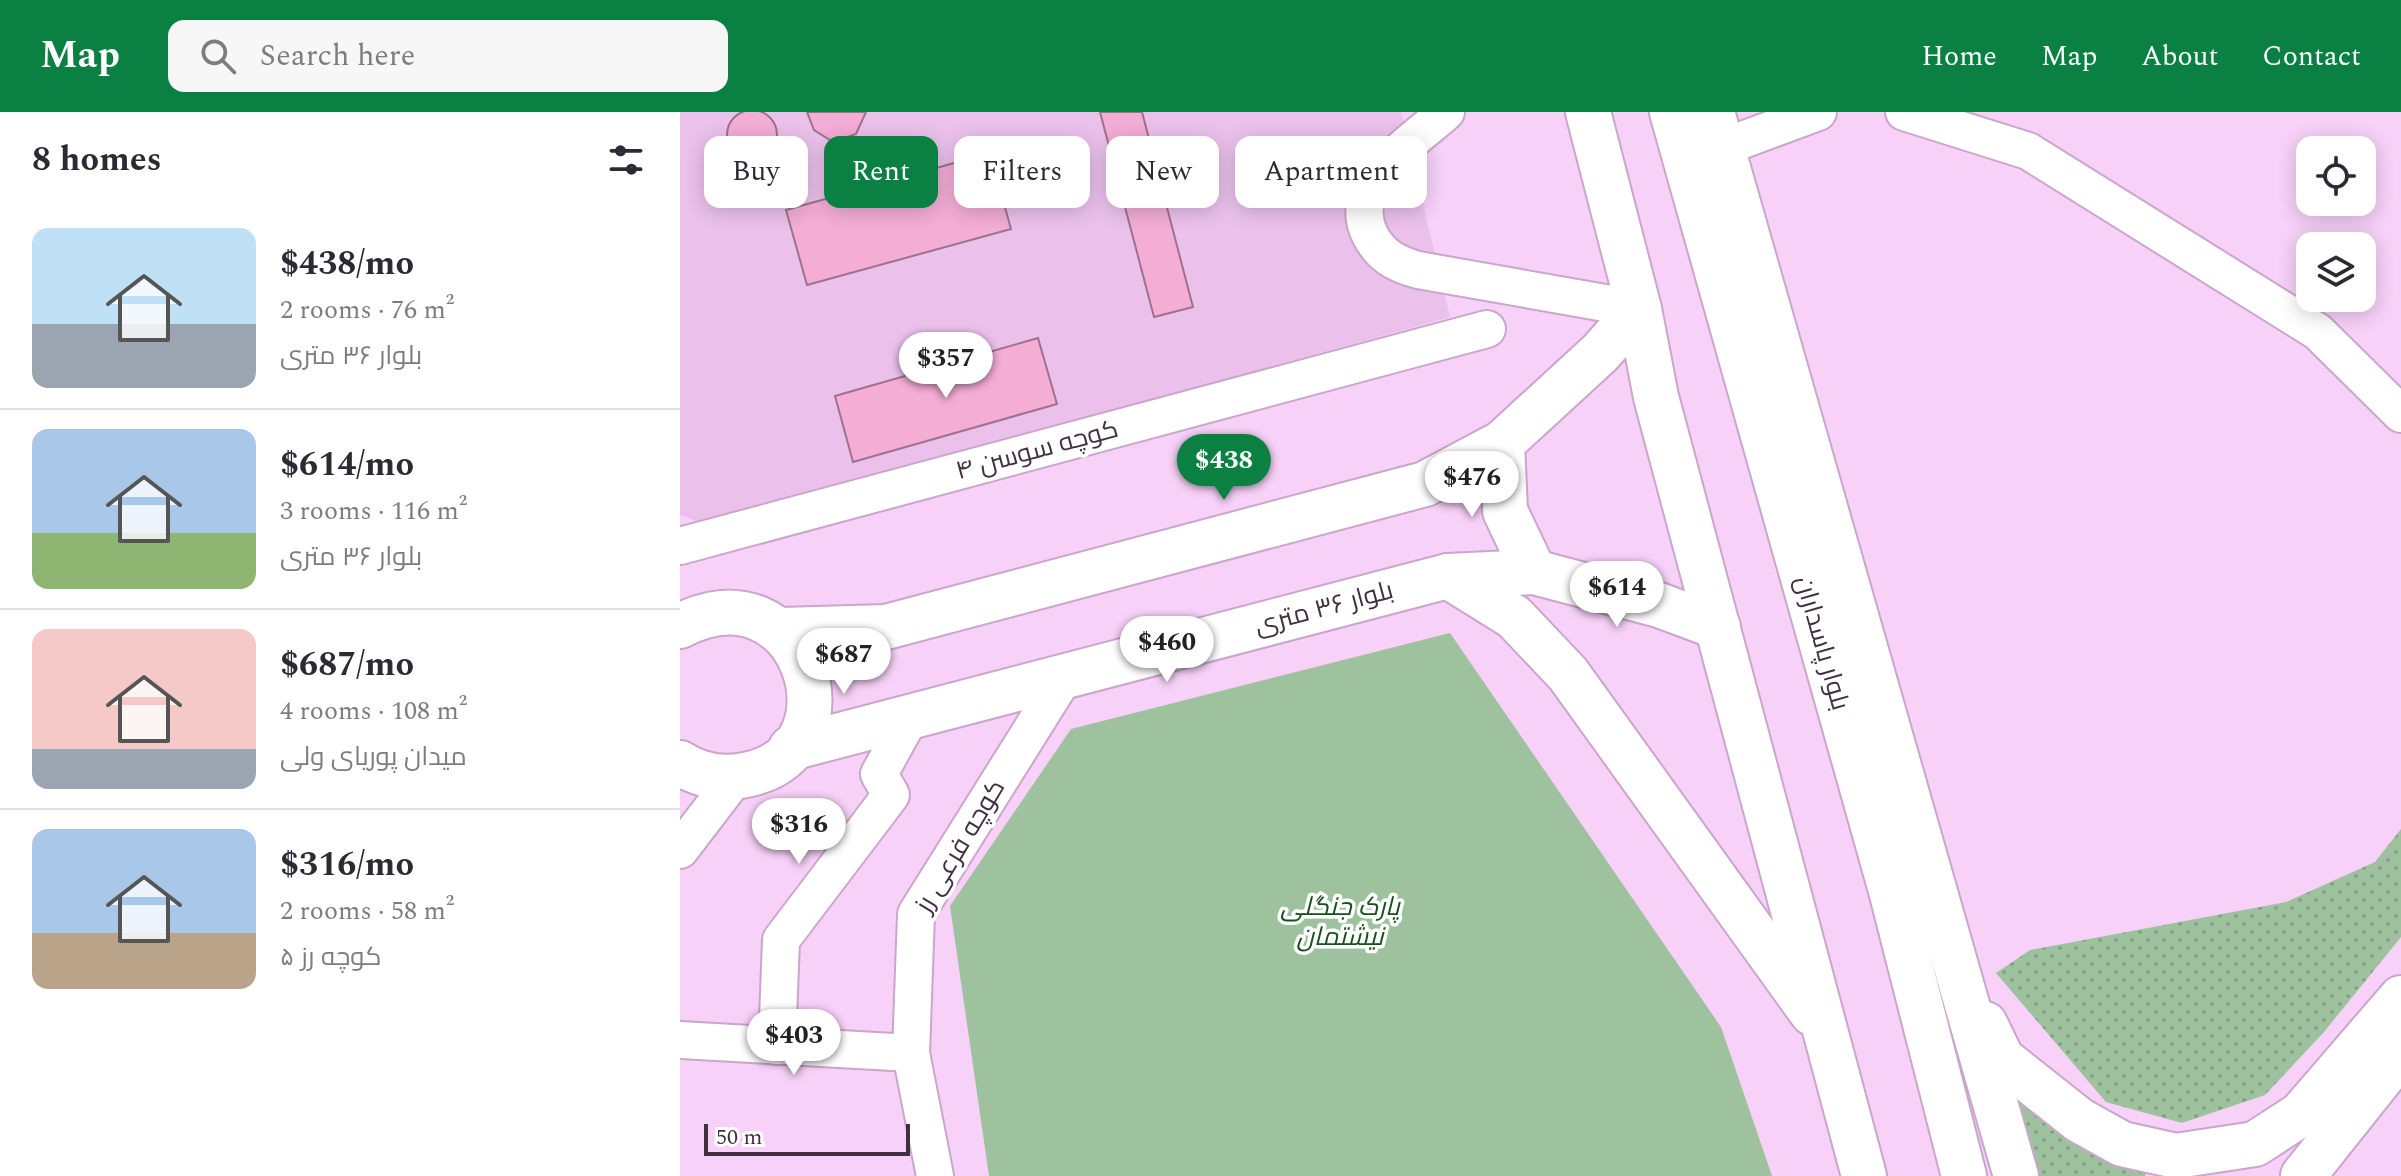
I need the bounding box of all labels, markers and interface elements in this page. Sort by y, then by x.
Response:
search box [168,20,728,92]
text: Map [40,27,120,85]
text: Search here [260,33,415,79]
icon: search [196,34,240,78]
text: Home [1921,35,1997,78]
text: Map [2041,35,2097,78]
text: About [2141,35,2218,78]
text: Contact [2262,35,2361,78]
text: 8 homes [32,134,162,186]
chip: Buy [704,136,808,208]
chip: Rent [824,136,938,208]
chip: Filters [954,136,1090,208]
chip: New [1106,136,1219,208]
chip: Apartment [1235,136,1427,208]
map controls [2296,136,2376,312]
button: locate [2296,136,2376,216]
icon: filters [604,138,648,182]
button: layers [2296,232,2376,312]
text: $438/mo [280,238,414,290]
icon: home [96,260,192,356]
text: 2 rooms · 76 m² [280,290,454,330]
pin: $357 [899,332,993,400]
text: بلوار ۳۶ متری [280,336,422,376]
text: $357 [917,338,975,378]
street label: کوچه سوسن ۴ [951,409,1123,491]
pin: $438 [1177,434,1271,502]
text: $614/mo [280,439,414,491]
text: $438 [1195,440,1253,480]
pin: $476 [1425,451,1519,519]
text: $476 [1443,457,1501,497]
icon: home [96,461,192,557]
text: 3 rooms · 116 m² [280,491,467,531]
text: بلوار ۳۶ متری [280,537,422,577]
pin: $614 [1570,561,1664,629]
text: $614 [1588,567,1646,607]
street label: بلوار ۳۶ متری [1250,570,1398,646]
street label: بلوار پاسداران [1784,571,1860,715]
pin: $460 [1120,616,1214,684]
text: $460 [1138,622,1196,662]
pin: $687 [797,628,891,696]
text: $687 [815,634,873,674]
text: $687/mo [280,639,414,691]
icon: home [96,661,192,757]
text: 4 rooms · 108 m² [280,691,467,731]
text: میدان پوریای ولی [280,737,467,777]
street label: کوچه فرعی رز [903,772,1016,922]
pin: $316 [752,798,846,866]
text: $316 [770,804,828,844]
text: $316/mo [280,839,414,891]
icon: home [96,861,192,957]
park label: پارک جنگلی نیشتمان [1280,887,1402,957]
text: 2 rooms · 58 m² [280,891,454,931]
text: کوچه رز ۵ [280,937,382,977]
pin: $403 [747,1009,841,1077]
text: $403 [765,1015,823,1055]
scale bar [704,1120,910,1156]
text: 50 m [716,1121,762,1154]

